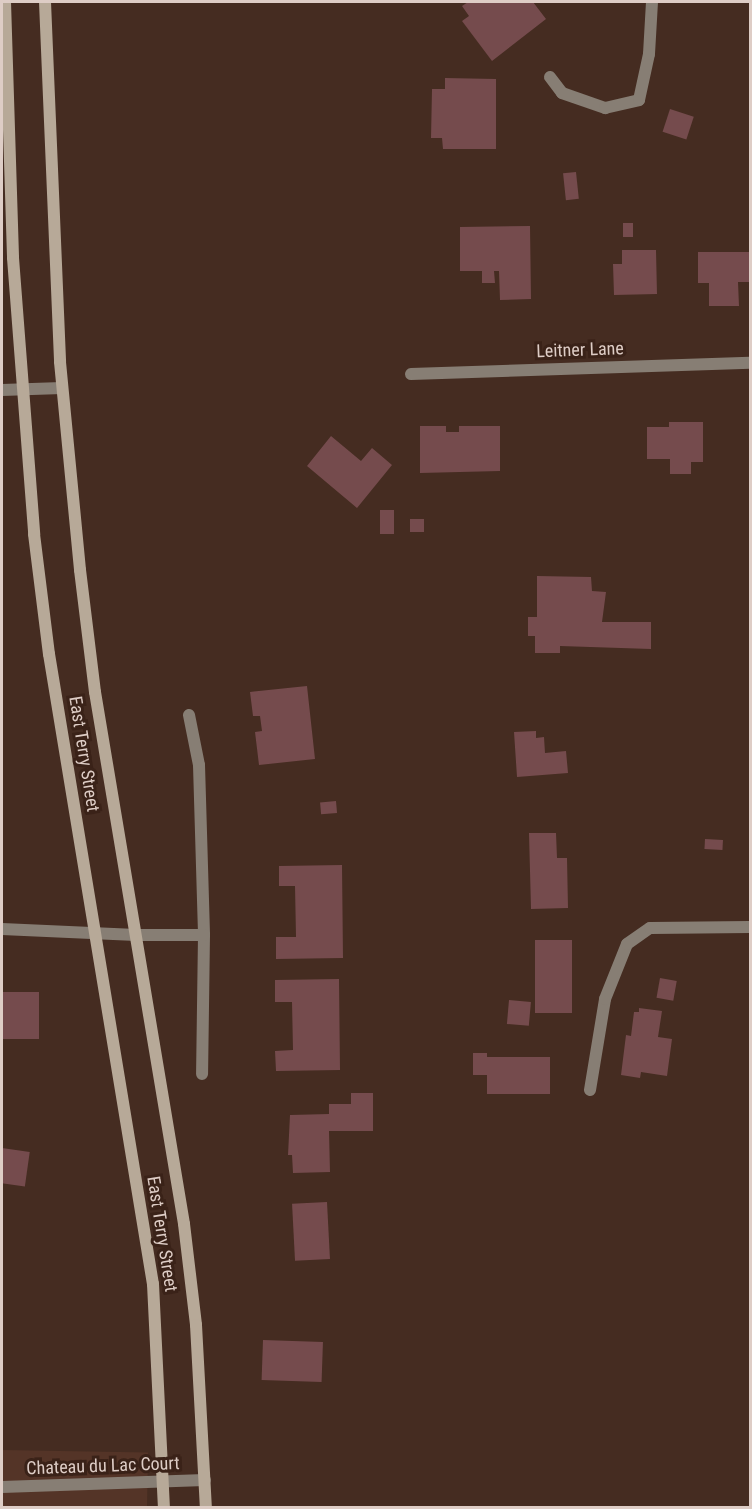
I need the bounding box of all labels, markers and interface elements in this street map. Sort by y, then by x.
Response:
street label: Leitner Lane [536,338,624,362]
street label: East Terry Street [64,694,104,814]
street label: East Terry Street [142,1174,182,1294]
street label: Chateau du Lac Court [26,1453,180,1479]

